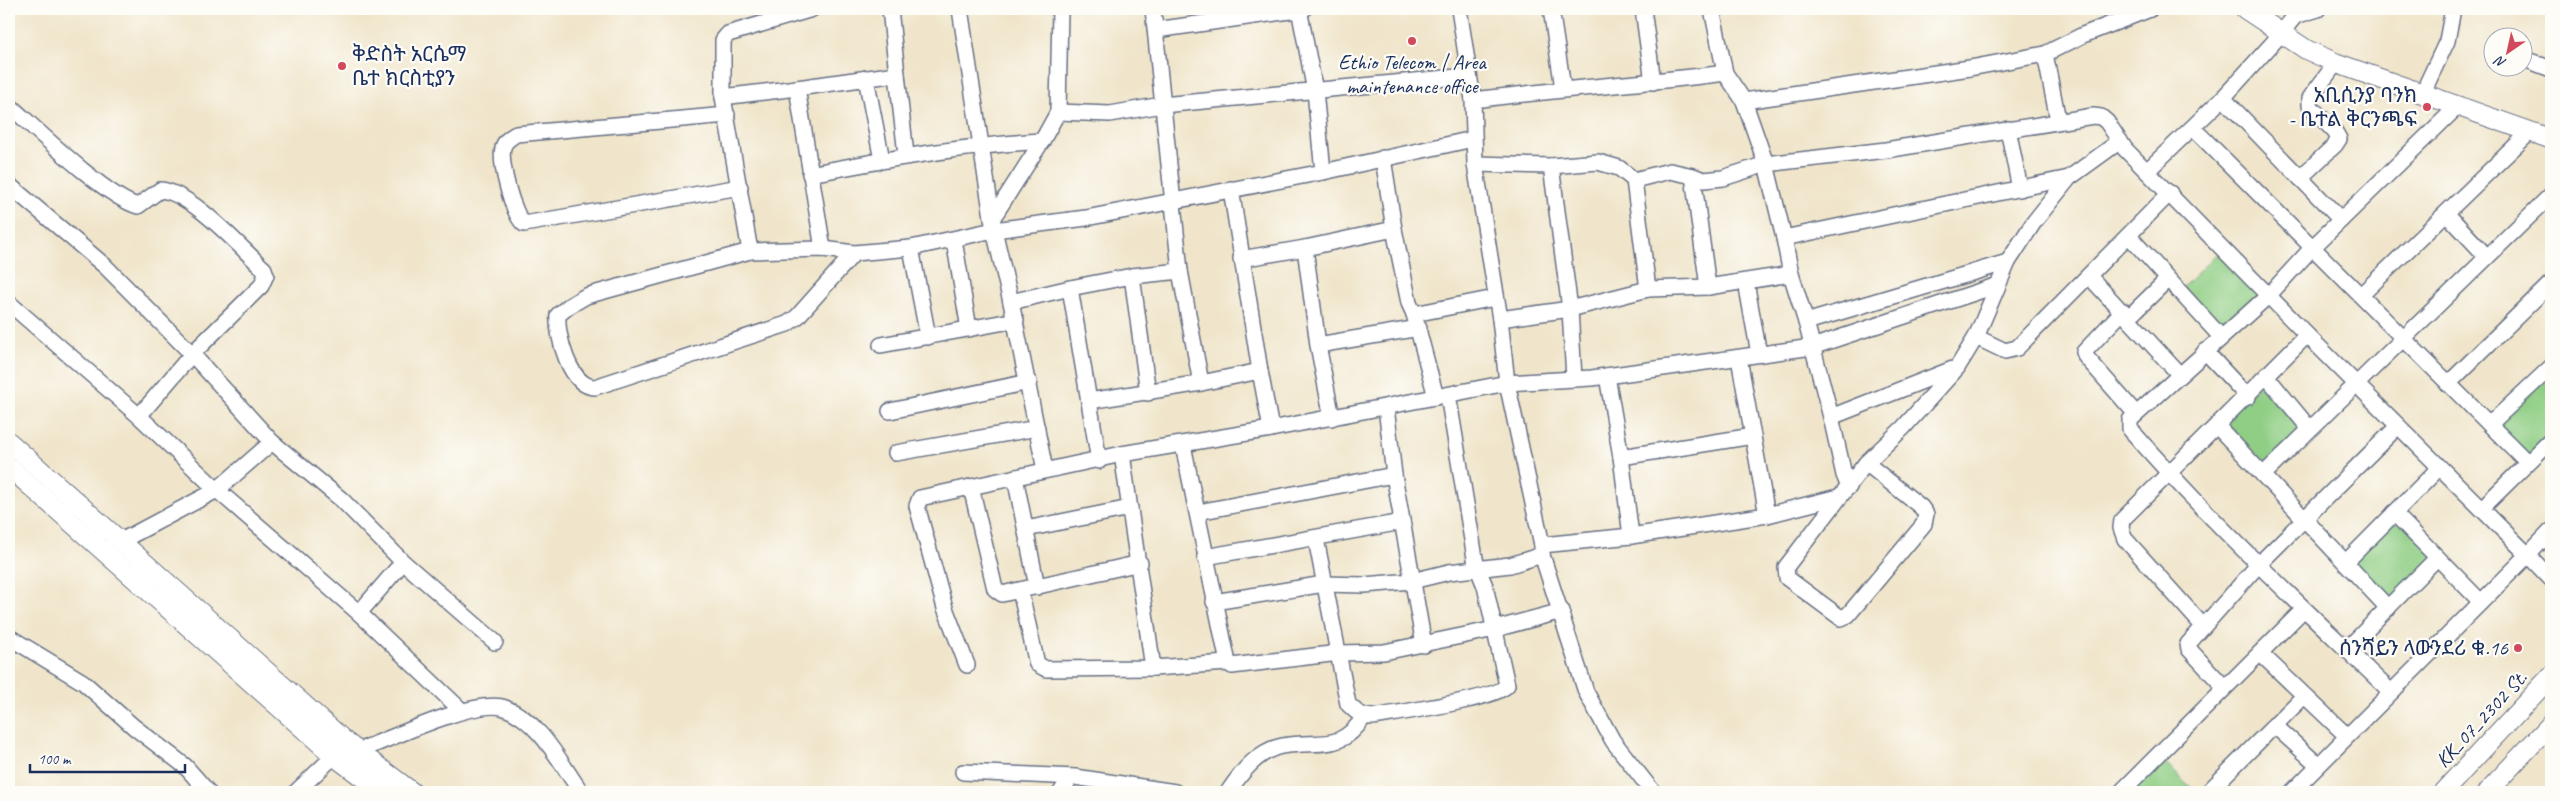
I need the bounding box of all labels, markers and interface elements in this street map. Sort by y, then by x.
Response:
north arrow [2482,28,2532,78]
marker: Ethio Telecom | Area maintenance office [1406,35,1418,47]
place label: ቅድስት አርሴማ ቤተ ክርስቲያን [352,41,467,91]
place label: Ethio Telecom | Area maintenance office [1338,49,1487,99]
text: N [2491,52,2509,72]
marker: ቅድስት አርሴማ ቤተ ክርስቲያን [336,60,348,72]
place label: አቢሲንያ ባንክ - ቤተል ቅርንጫፍ [2288,82,2417,132]
marker: አቢሲንያ ባንክ - ቤተል ቅርንጫፍ [2421,101,2433,113]
place label: ሰንሻይን ላውንደሪ ቁ.16 [2339,635,2509,661]
marker: ሰንሻይን ላውንደሪ ቁ.16 [2512,642,2524,654]
street label: KK_07_2302 St. [2430,665,2533,773]
scale bar [30,741,185,773]
text: 100 m [38,750,72,769]

